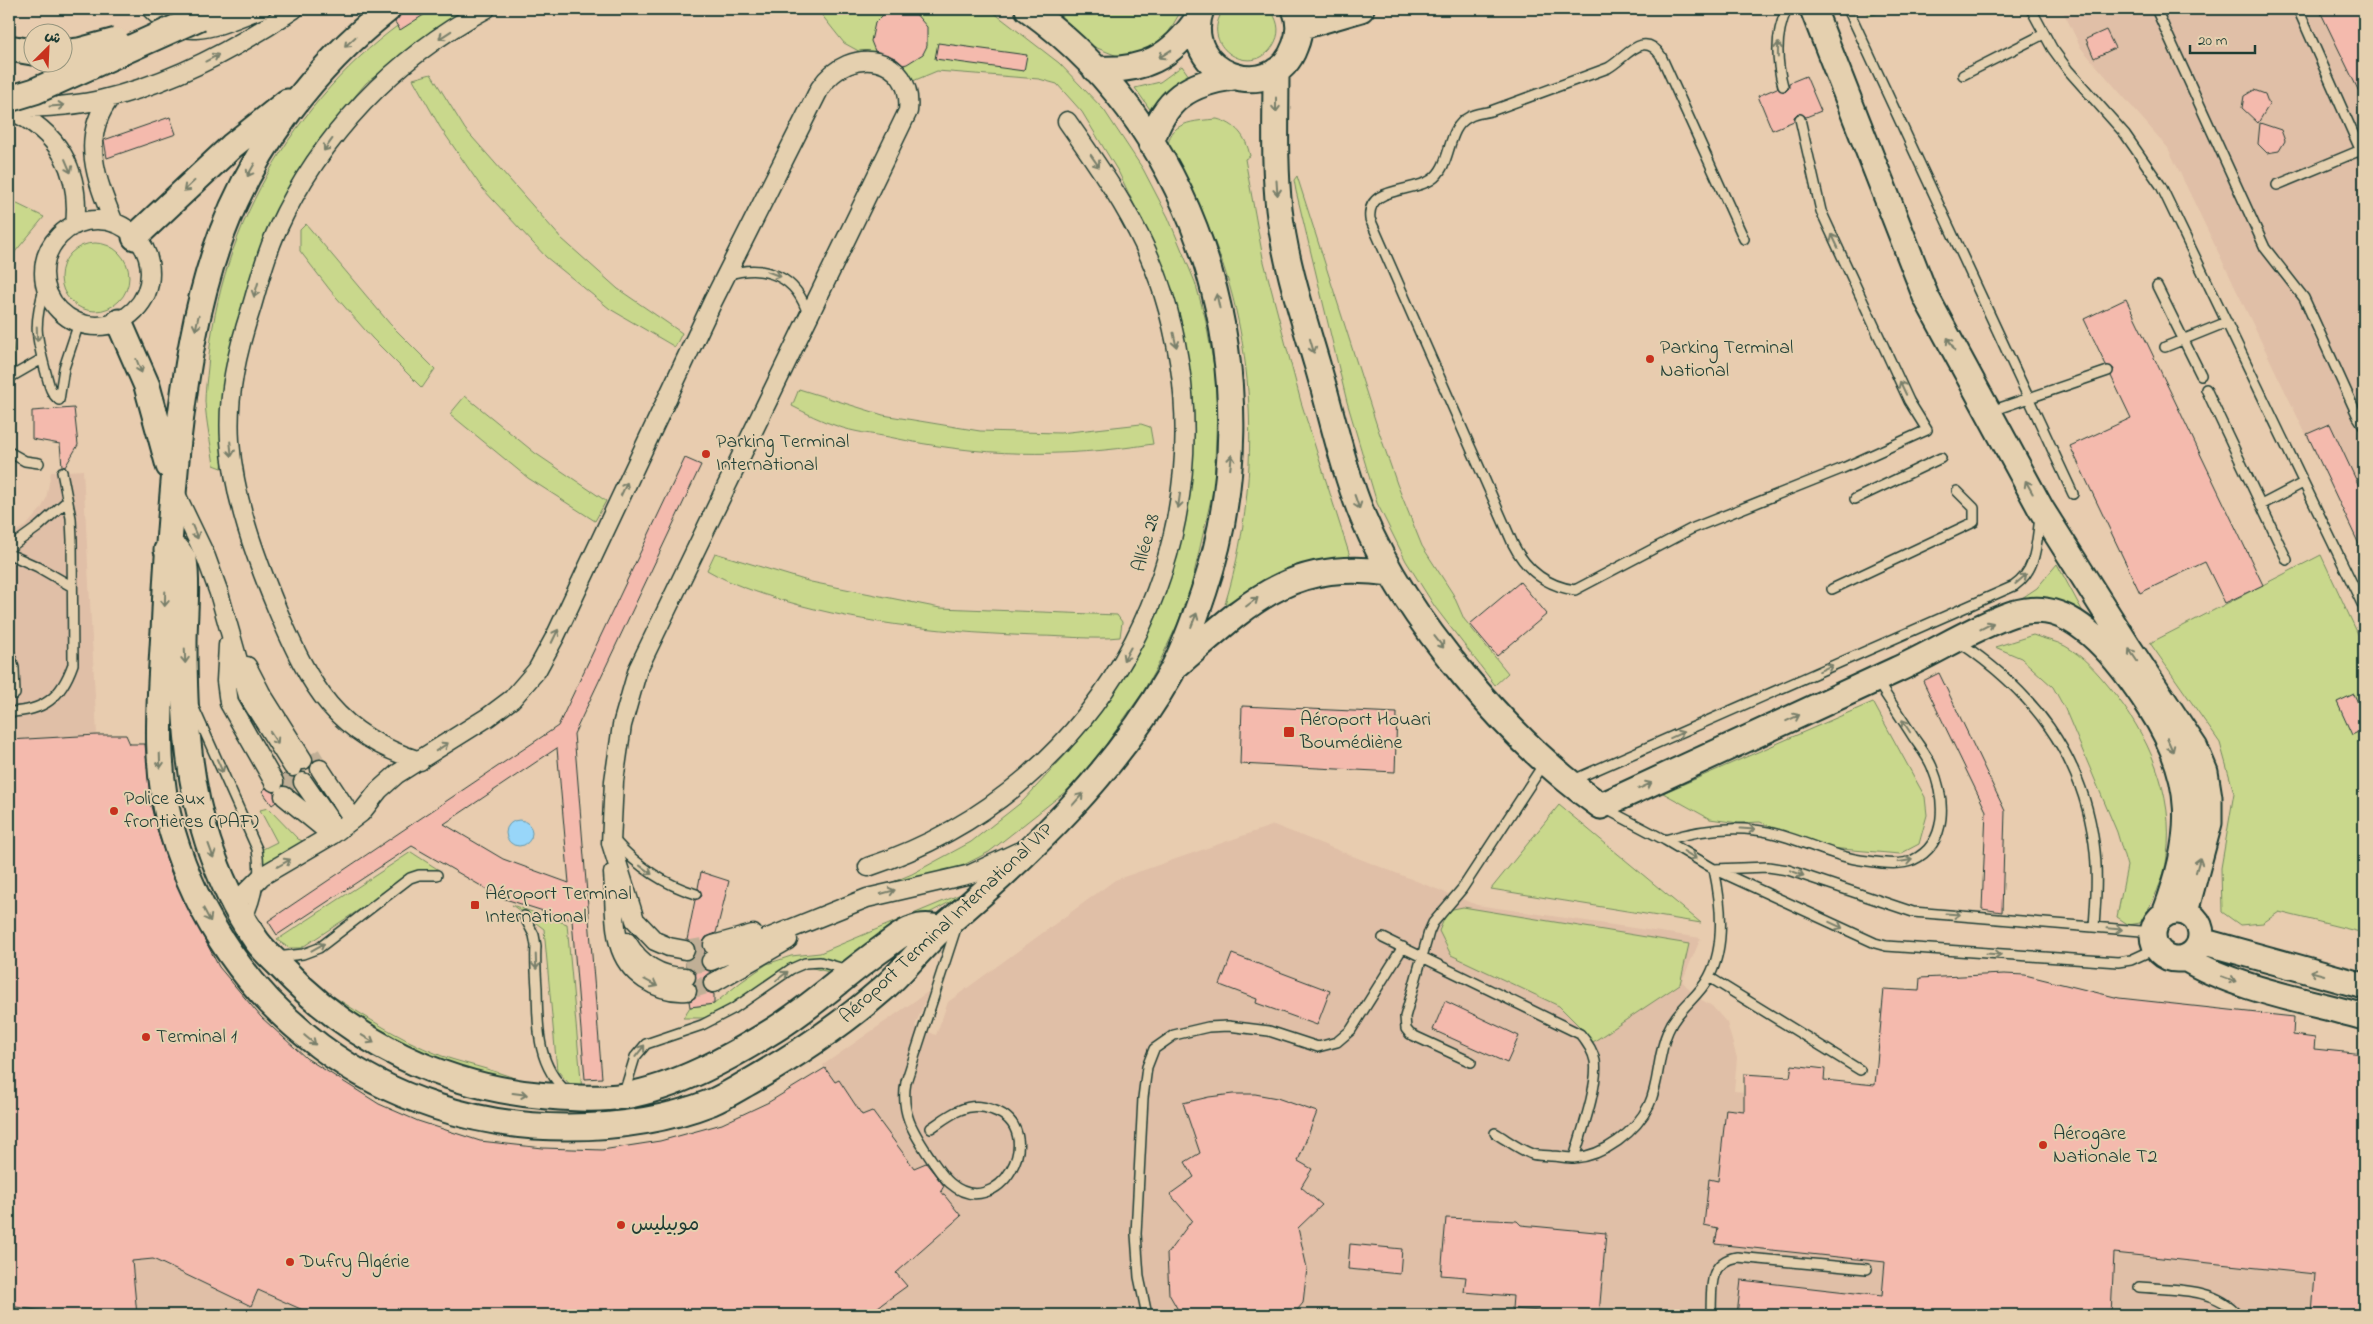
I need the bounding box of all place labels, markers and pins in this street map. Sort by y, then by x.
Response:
place label: Parking Terminal National [1660,334,1793,386]
marker: Parking Terminal National [1644,353,1656,365]
place label: Parking Terminal International [716,428,849,480]
marker: Parking Terminal International [700,448,712,460]
place label: Aéroport Houari Boumédiène [1299,706,1431,758]
marker: Aéroport Houari Boumédiène [1282,725,1296,739]
place label: Police aux frontières (PAF) [124,785,259,837]
marker: Police aux frontières (PAF) [108,805,120,817]
place label: Aéroport Terminal International [485,880,632,932]
marker: Aéroport Terminal International [469,899,481,911]
place label: Terminal 1 [156,1023,237,1052]
marker: Terminal 1 [140,1031,152,1043]
place label: Aérogare Nationale T2 [2053,1120,2157,1172]
marker: Aérogare Nationale T2 [2037,1139,2049,1151]
place label: موبيليس [631,1211,699,1240]
marker: موبيليس [615,1219,627,1231]
place label: Dufry Algérie [299,1248,409,1278]
marker: Dufry Algérie [284,1256,296,1268]

